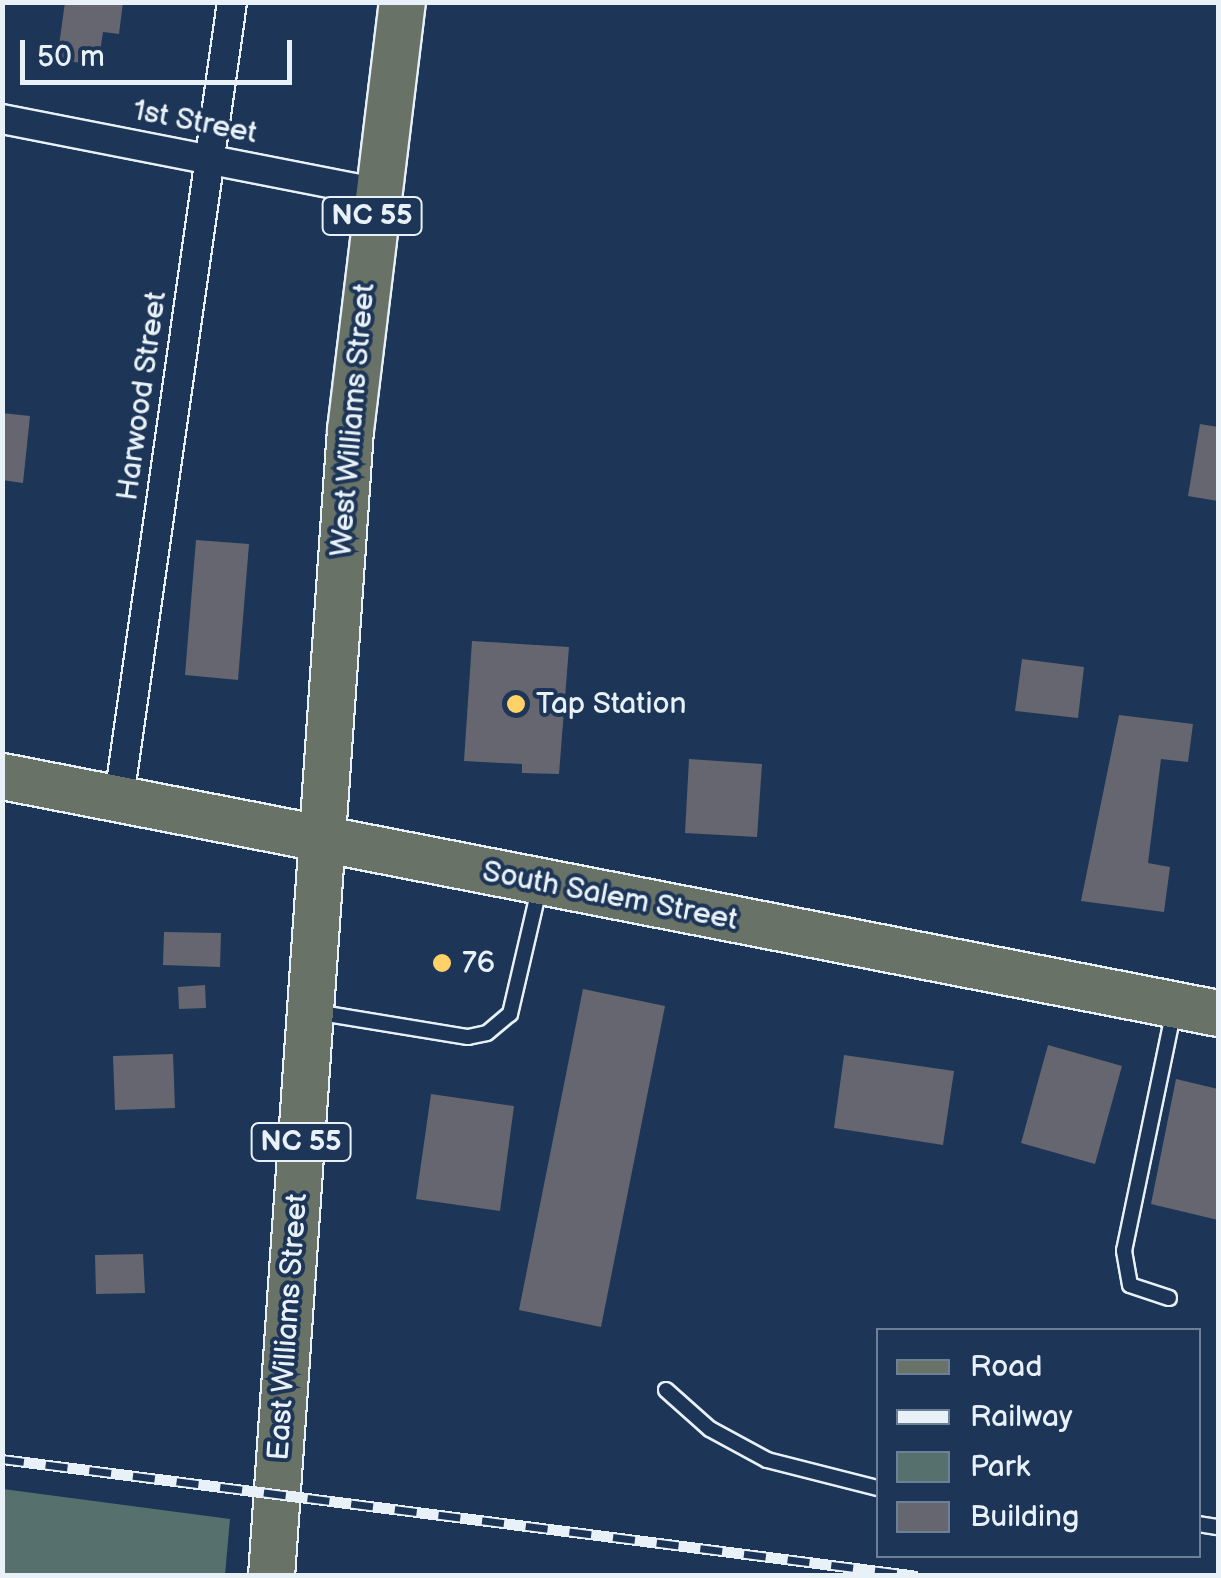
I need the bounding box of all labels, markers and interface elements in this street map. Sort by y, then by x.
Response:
scale bar [25,20,298,82]
text: 50 m [37,39,105,75]
street label: 1st Street [130,92,260,152]
road number: NC 55 [320,193,424,239]
street label: West Williams Street [323,281,383,559]
street label: Harwood Street [109,289,175,503]
place label: Tap Station [536,686,687,722]
marker: Tap Station [505,693,527,715]
street label: South Salem Street [479,854,741,938]
place label: 76 [462,945,495,981]
marker: 76 [431,952,453,974]
road number: NC 55 [248,1119,354,1165]
street label: East Williams Street [261,1191,315,1463]
legend [876,1328,1201,1558]
text: Road [970,1349,1043,1385]
text: Railway [970,1399,1072,1435]
text: Park [970,1449,1030,1485]
text: Building [970,1499,1079,1535]

